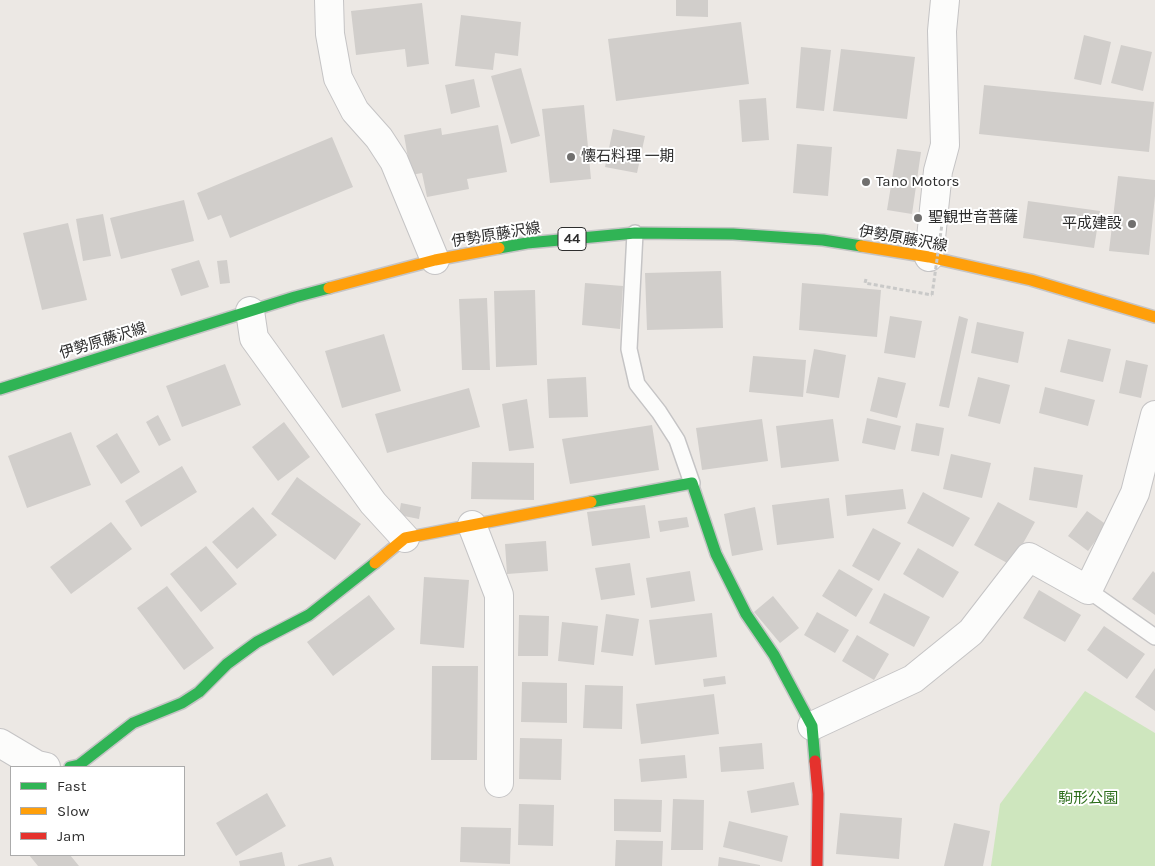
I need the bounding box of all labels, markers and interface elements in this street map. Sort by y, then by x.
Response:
place label: 懐石料理 一期 [581,148,675,166]
marker: 懐石料理 一期 [565,151,577,163]
place label: Tano Motors [876,173,959,191]
marker: Tano Motors [860,176,872,188]
place label: 聖観世音菩薩 [928,209,1018,227]
marker: 聖観世音菩薩 [912,212,924,224]
place label: 平成建設 [1062,215,1122,233]
marker: 平成建設 [1126,218,1138,230]
street label: 伊勢原藤沢線 [450,219,542,251]
street label: 伊勢原藤沢線 [857,222,949,256]
road number: 44 [558,228,586,250]
street label: 伊勢原藤沢線 [57,319,149,363]
legend [10,766,185,856]
text: Fast [57,777,86,795]
park label: 駒形公園 [1058,790,1118,808]
text: Slow [57,802,89,820]
text: Jam [57,827,85,845]

